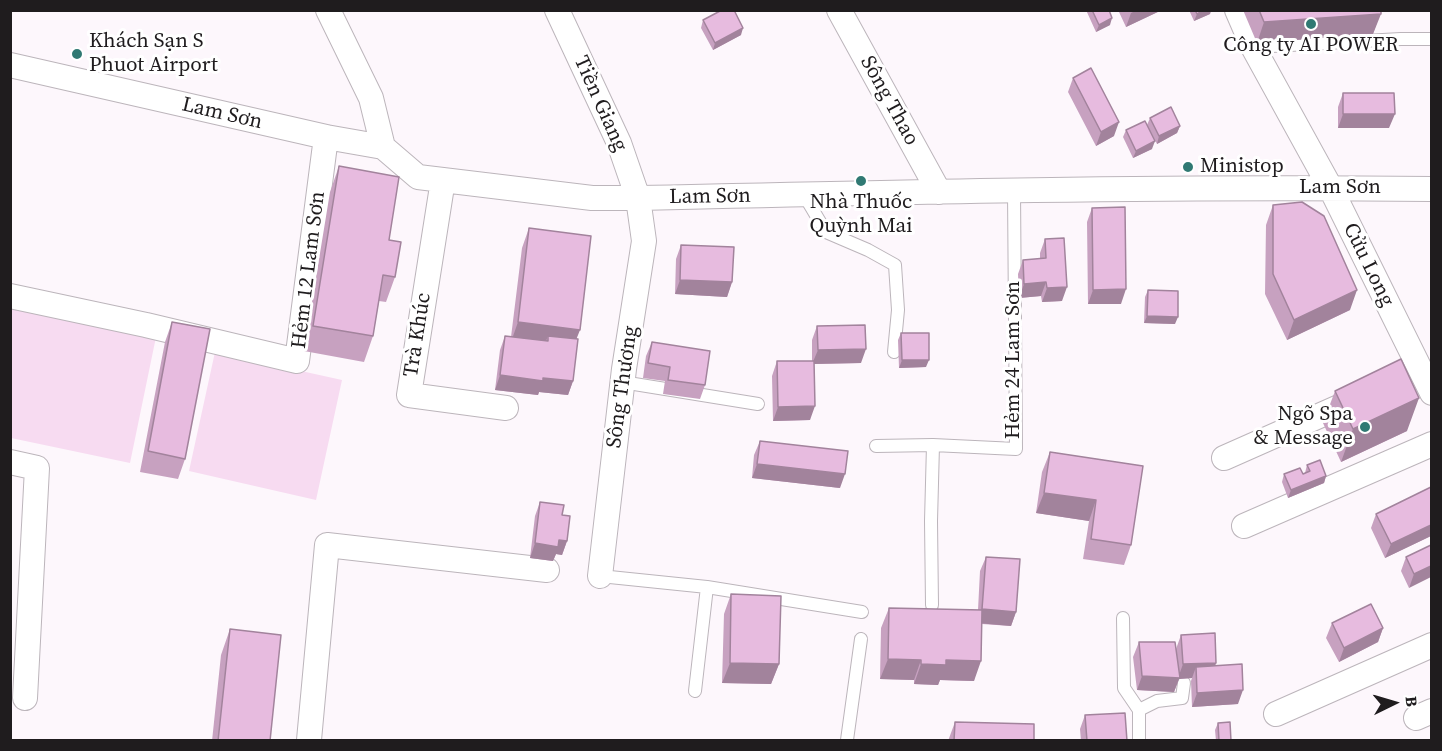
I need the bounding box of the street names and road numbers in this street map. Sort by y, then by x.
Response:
street label: Tiền Giang [568,52,632,156]
street label: Sông Thao [854,52,924,150]
street label: Lam Sơn [179,93,265,135]
street label: Lam Sơn [1299,175,1381,201]
street label: Lam Sơn [669,184,751,210]
street label: Hẻm 12 Lam Sơn [287,190,331,350]
street label: Cửu Long [1337,219,1399,311]
street label: Hẻm 24 Lam Sơn [1001,281,1027,439]
street label: Trà Khúc [399,291,437,379]
street label: Sông Thương [602,324,644,450]

